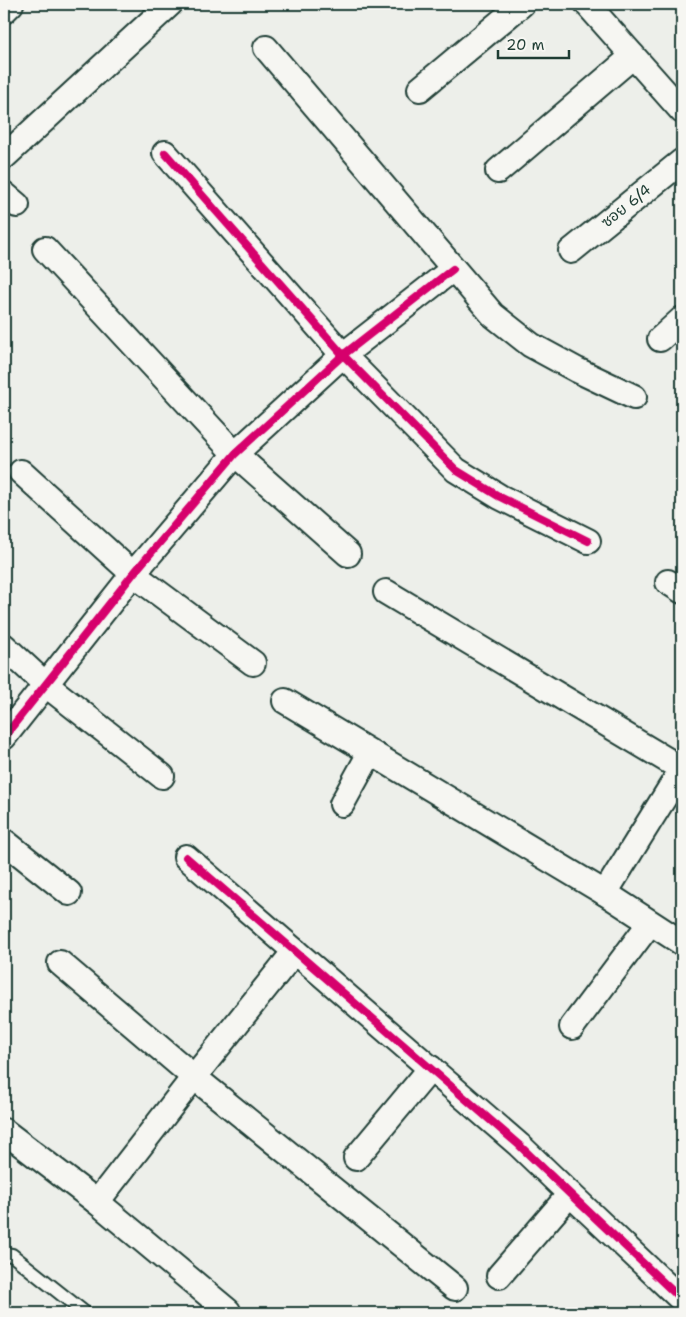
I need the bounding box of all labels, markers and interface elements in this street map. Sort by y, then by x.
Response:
scale bar [498,28,570,60]
text: 20 m [506,35,545,55]
street label: ซอย 6/4 [597,180,655,232]

